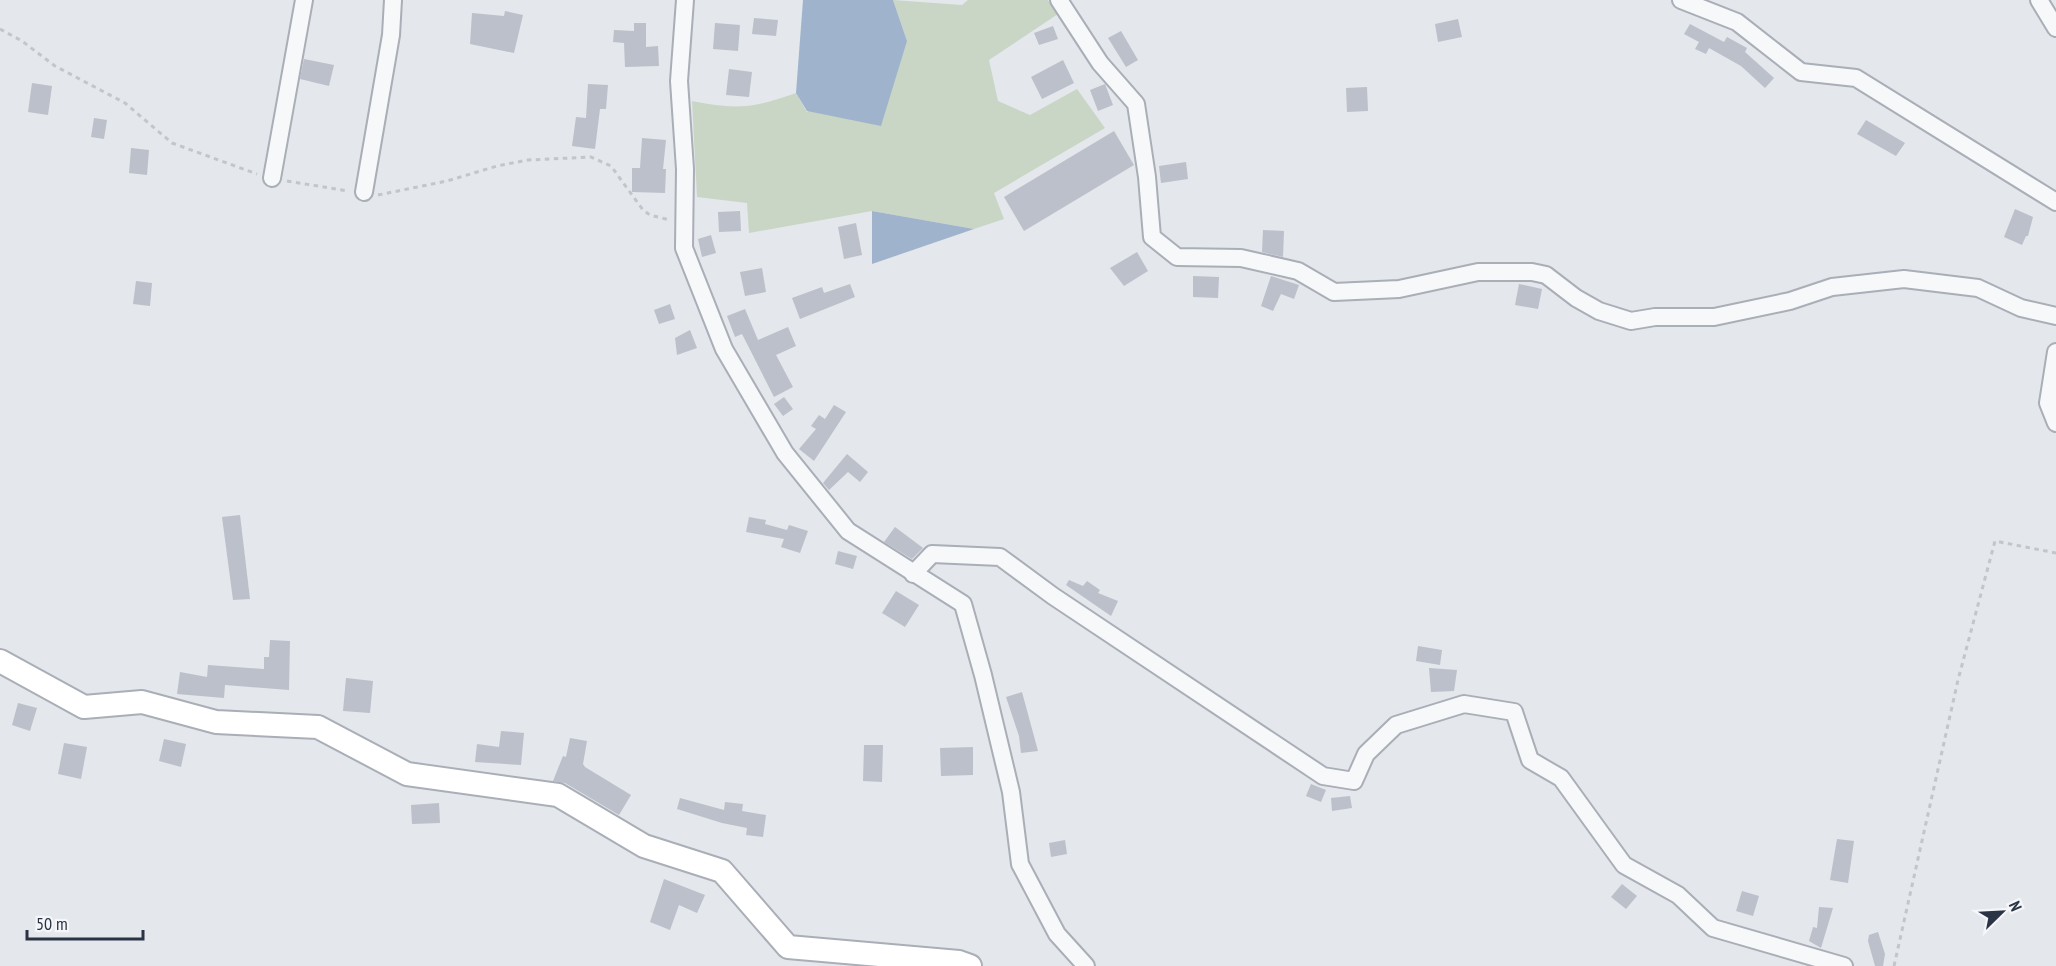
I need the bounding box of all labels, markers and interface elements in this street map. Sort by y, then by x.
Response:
north arrow [1972,882,2032,942]
text: N [2005,898,2027,914]
scale bar [27,903,142,941]
text: 50 m [36,912,68,935]

